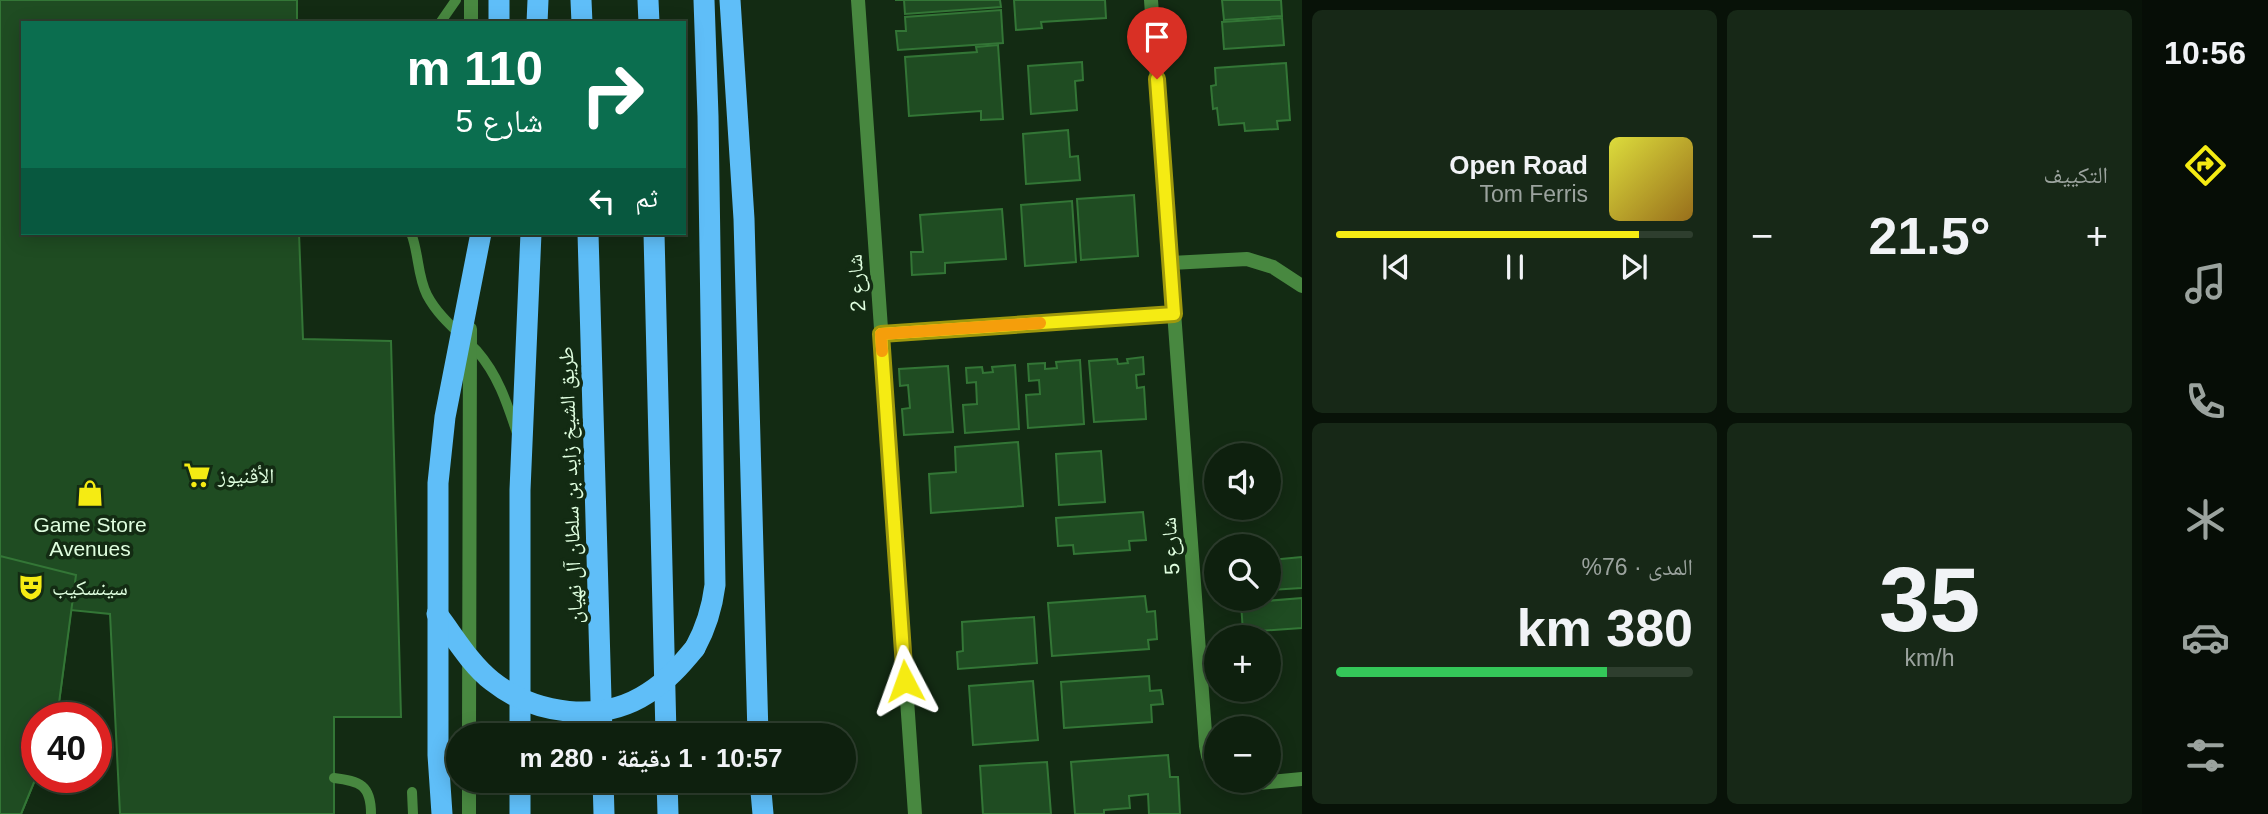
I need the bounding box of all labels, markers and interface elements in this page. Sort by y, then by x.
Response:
pin [1127,7,1187,79]
icon: arrive [1138,18,1176,56]
text: 10:56 [2164,35,2246,71]
text: 110 m [407,41,543,95]
icon: right [567,49,658,140]
text: شارع 5 [455,103,543,139]
icon: directions [2181,141,2230,190]
text: Open Road [1449,150,1588,180]
text: التكييف [2043,162,2108,188]
text: Tom Ferris [1479,181,1588,207]
icon: left [583,182,621,220]
text: ثم [635,183,658,213]
text: 21.5° [1868,207,1991,265]
text: − [1751,215,1773,257]
text: + [2086,215,2108,257]
icon: previous [1377,248,1415,286]
icon: pause [1496,248,1534,286]
icon: next [1615,248,1653,286]
street label: شارع 2 [843,253,871,312]
icon: music [2181,259,2230,308]
street label: طريق الشيخ زايد بن سلطان آل نهيان [554,346,588,624]
icon: phone [2181,377,2230,426]
map controls [1204,443,1281,793]
button: sound [1204,443,1281,520]
supermarket icon: الأڤنيوز [182,460,212,490]
place label: الأڤنيوز [217,464,274,487]
shop icon: Game Store Avenues [75,478,105,508]
icon: climate [2181,495,2230,544]
place label: Game Store Avenues [33,513,147,560]
street label: شارع 5 [1157,516,1185,575]
button: search [1204,534,1281,611]
text: 35 [1879,549,1980,650]
text: المدى · 76% [1582,554,1693,580]
theatre icon: سينسكيب [16,572,46,602]
place label: سينسكيب [52,576,128,599]
text: 380 km [1517,599,1693,657]
icon: car [2181,613,2230,662]
button: + [1204,625,1281,702]
position arrow [868,644,942,718]
text: km/h [1905,645,1954,671]
speed limit sign: 40 [21,702,112,793]
button: − [1204,716,1281,793]
icon: filters [2181,731,2230,780]
text: 10:57 · 1 دقيقة · 280 m [520,743,782,773]

